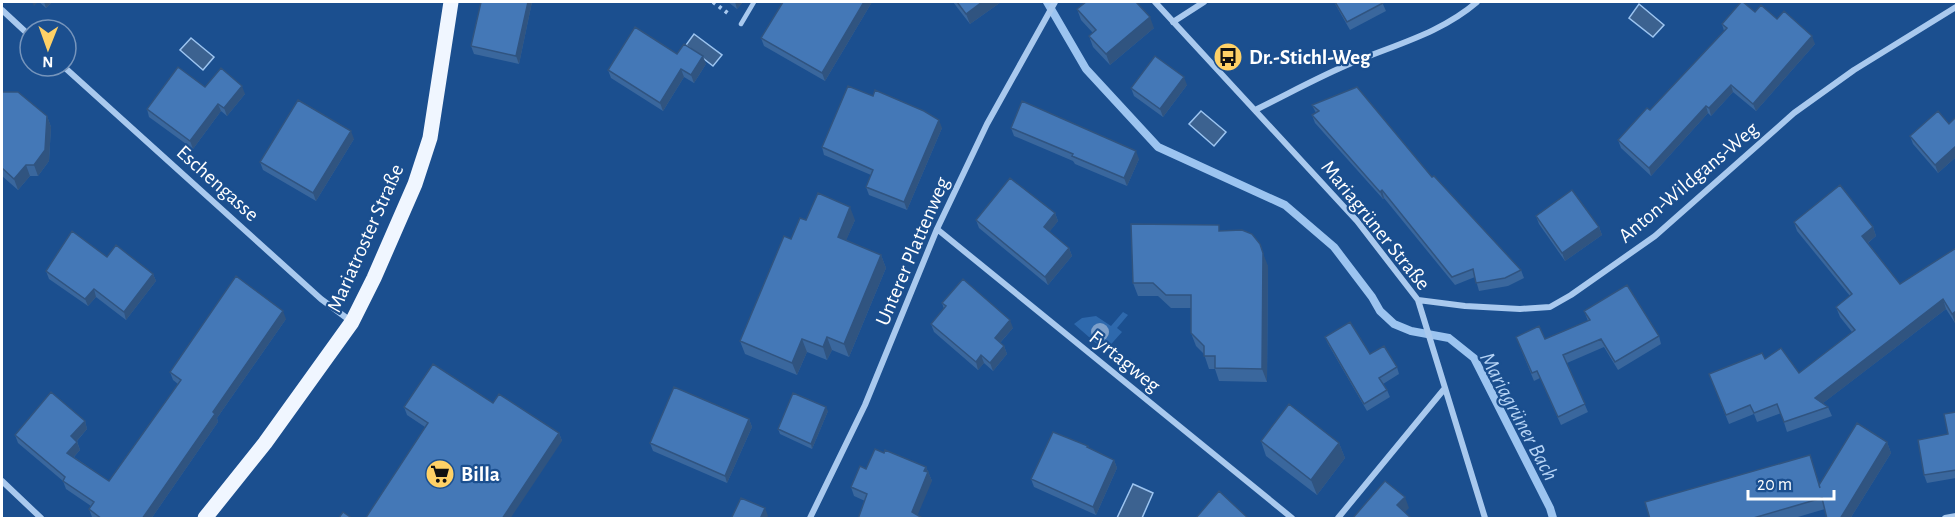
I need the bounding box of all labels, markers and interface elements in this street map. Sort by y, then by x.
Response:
north arrow [18,18,78,78]
bus stop icon: Dr.-Stichl-Weg [1212,41,1244,73]
place label: Dr.-Stichl-Weg [1249,47,1371,68]
text: N [42,54,53,70]
street label: Anton-Wildgans-Weg [1615,118,1763,247]
street label: Eschengasse [173,141,263,225]
street label: Mariagrüner Straße [1317,157,1434,294]
street label: Mariatroster Straße [323,161,407,315]
street label: Unterer Plattenweg [872,173,953,328]
street label: Fyrtagweg [1085,327,1165,397]
water label: Mariagrüner Bach [1476,349,1562,484]
supermarket icon: Billa [424,458,456,490]
scale bar [1748,463,1834,501]
place label: Billa [461,464,500,485]
text: 20 m [1757,476,1792,494]

